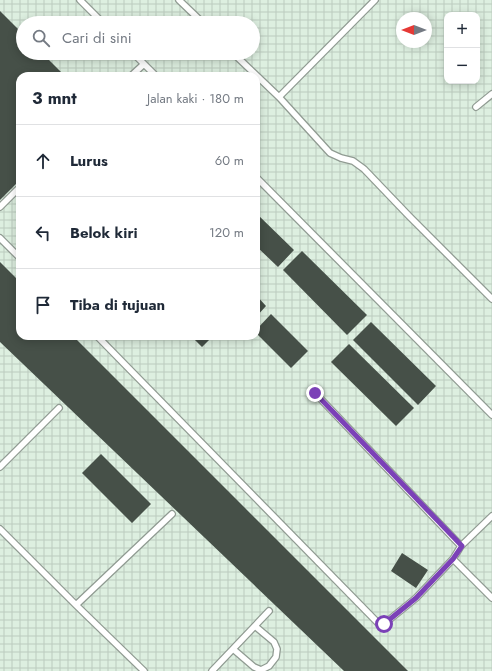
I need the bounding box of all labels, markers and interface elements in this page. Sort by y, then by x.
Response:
north arrow [396,12,432,48]
map controls [444,12,480,84]
button: + [444,12,480,48]
search box [16,16,260,60]
icon: search [30,27,52,49]
text: Cari di sini [62,27,132,49]
button: − [444,48,480,84]
text: 3 mnt [32,86,77,110]
text: Jalan kaki · 180 m [147,89,244,108]
icon: ahead [32,150,54,172]
text: Lurus [70,150,108,172]
text: 60 m [215,151,244,170]
icon: left [32,222,54,244]
text: Belok kiri [70,222,138,244]
text: 120 m [209,223,244,242]
icon: arrive [32,294,54,316]
text: Tiba di tujuan [70,294,165,316]
route end [306,384,324,402]
route start [375,615,393,633]

